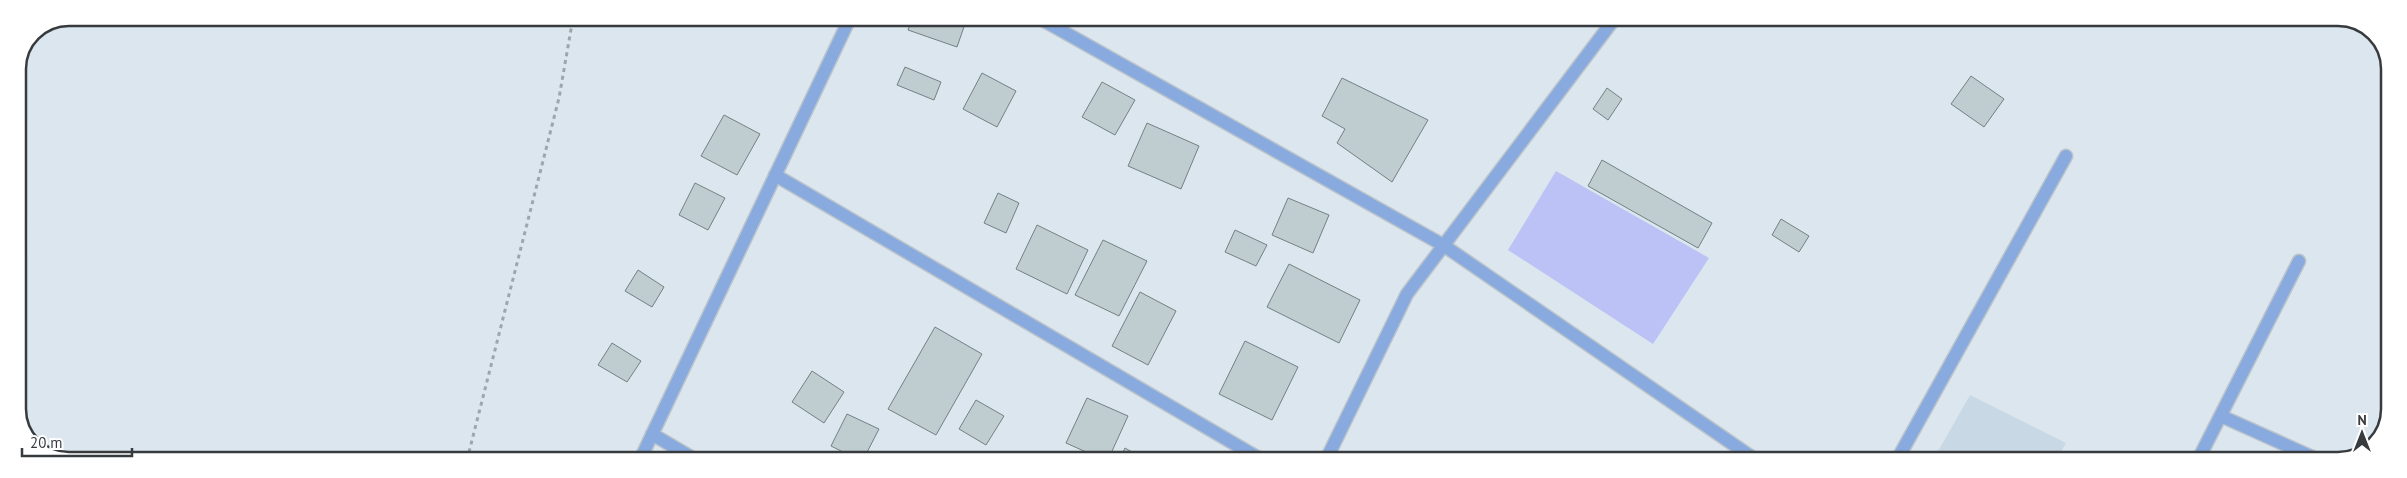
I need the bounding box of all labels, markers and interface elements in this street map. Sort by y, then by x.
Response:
north arrow [2337,408,2387,458]
text: N [2357,411,2367,429]
scale bar [22,426,132,458]
text: 20 m [30,433,63,452]

